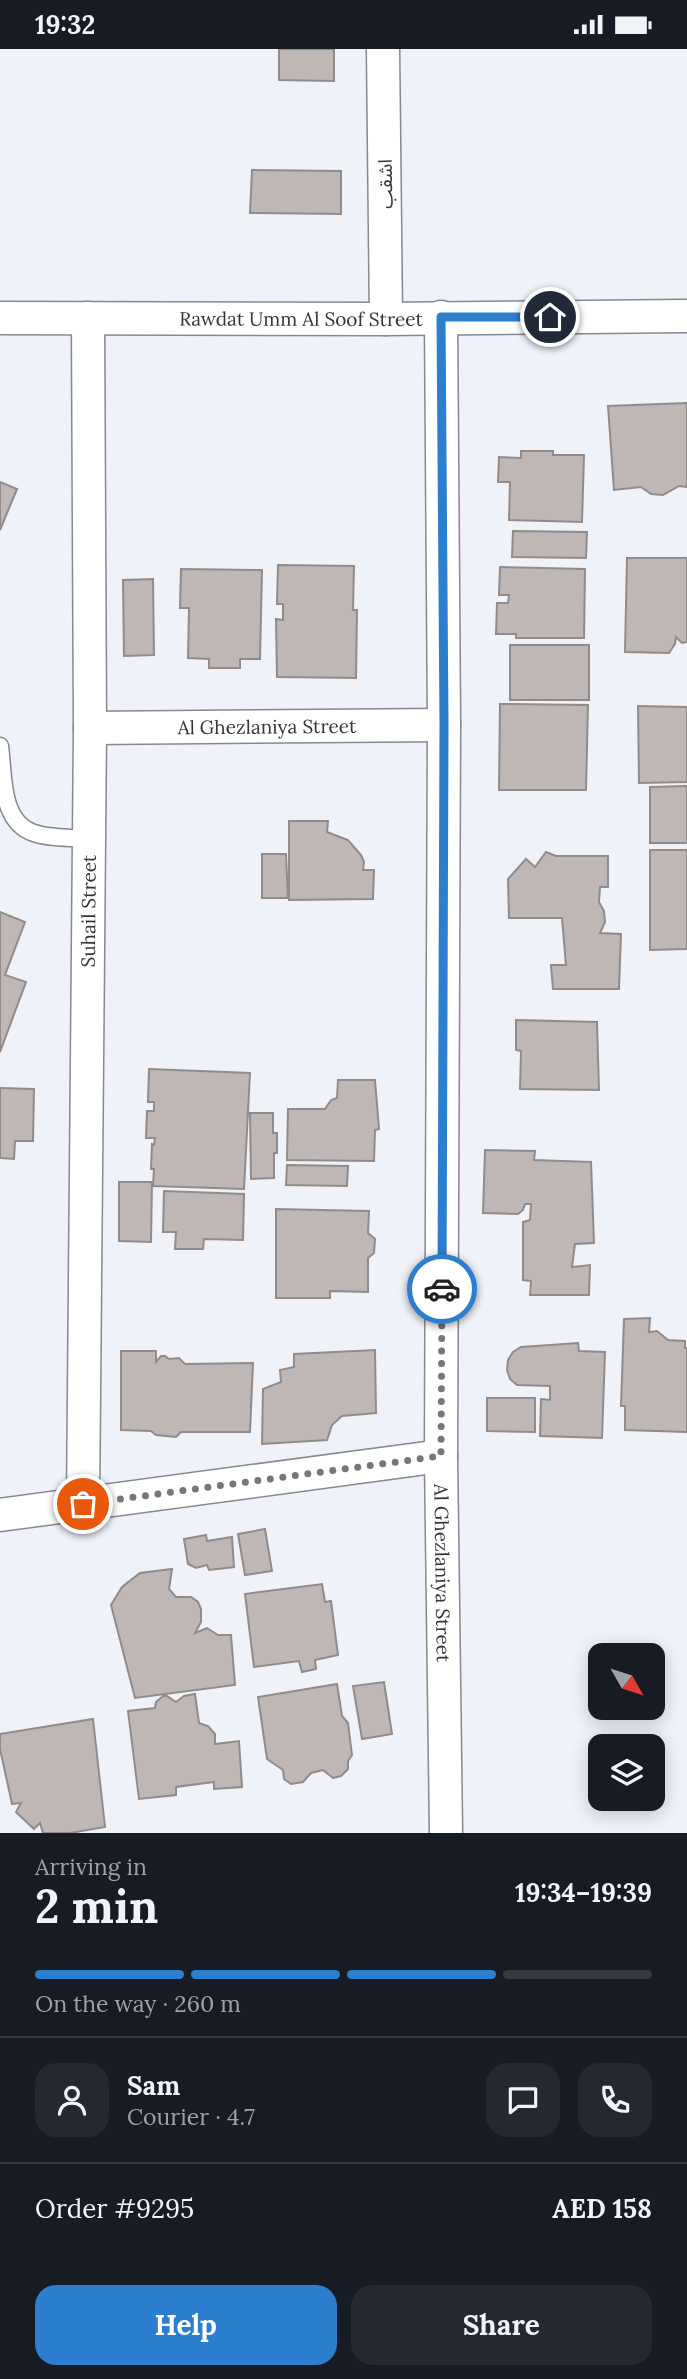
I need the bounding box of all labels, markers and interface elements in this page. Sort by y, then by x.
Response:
text: 19:32 [35,8,95,41]
street label: اشقب [373,159,397,209]
pin [520,287,580,347]
icon: home [531,298,569,336]
street label: Rawdat Umm Al Soof Street [179,306,424,331]
street label: Al Ghezlaniya Street [177,714,357,739]
street label: Suhail Street [76,854,101,967]
courier [407,1254,477,1324]
icon: car [423,1270,461,1308]
pin [53,1474,113,1534]
street label: Al Ghezlaniya Street [429,1483,456,1663]
icon: bag [64,1485,102,1523]
north arrow [588,1643,665,1720]
map controls [588,1643,665,1811]
button: layers [588,1734,665,1811]
text: Arriving in [35,1852,147,1881]
text: 19:34–19:39 [515,1876,652,1909]
text: 2 min [35,1877,158,1936]
text: On the way · 260 m [35,1989,241,2018]
button: person [35,2063,109,2137]
button: chat [486,2063,560,2137]
button: phone [578,2063,652,2137]
text: Sam [127,2069,180,2102]
text: Courier · 4.7 [127,2102,255,2131]
text: Order #9295 [35,2192,194,2225]
text: AED 158 [552,2192,652,2225]
button: Help [35,2285,337,2365]
button: Share [351,2285,652,2365]

